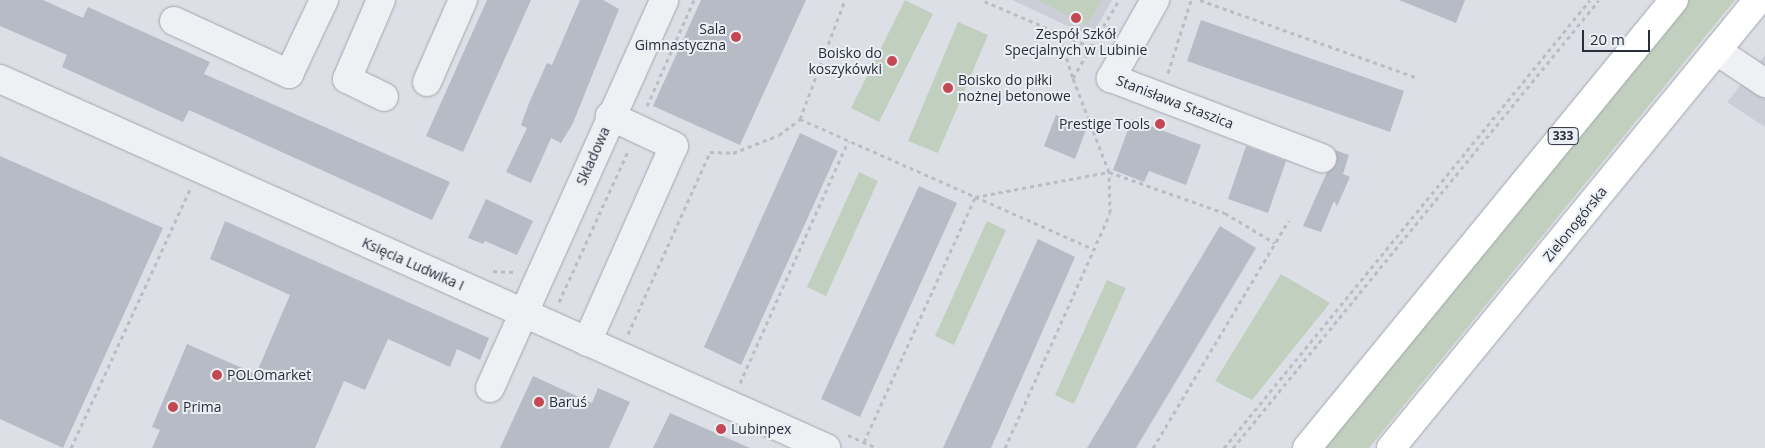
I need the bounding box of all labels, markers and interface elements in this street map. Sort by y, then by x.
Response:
marker: Zespół Szkół Specjalnych w Lubinie [1070,12,1082,24]
scale bar [1585,20,1652,52]
place label: Sala Gimnastyczna [635,21,726,54]
place label: Zespół Szkół Specjalnych w Lubinie [1005,26,1147,58]
text: 20 m [1590,29,1625,49]
marker: Sala Gimnastyczna [730,31,742,43]
place label: Boisko do koszykówki [808,45,882,78]
marker: Boisko do koszykówki [886,55,898,67]
place label: Boisko do piłki nożnej betonowe [958,72,1071,104]
street label: Stanisława Staszica [1114,72,1236,132]
marker: Boisko do piłki nożnej betonowe [942,82,954,94]
place label: Prestige Tools [1059,116,1150,132]
marker: Prestige Tools [1154,118,1166,130]
street label: Składowa [573,124,613,188]
road number: 333 [1547,126,1579,146]
street label: Zielonogórska [1540,183,1610,265]
street label: Księcia Ludwika I [359,234,467,294]
place label: POLOmarket [227,367,311,383]
marker: POLOmarket [211,369,223,381]
place label: Baruś [549,394,587,410]
marker: Baruś [533,396,545,408]
place label: Prima [183,399,221,415]
marker: Prima [167,401,179,413]
place label: Lubinpex [731,421,791,437]
marker: Lubinpex [715,423,727,435]

